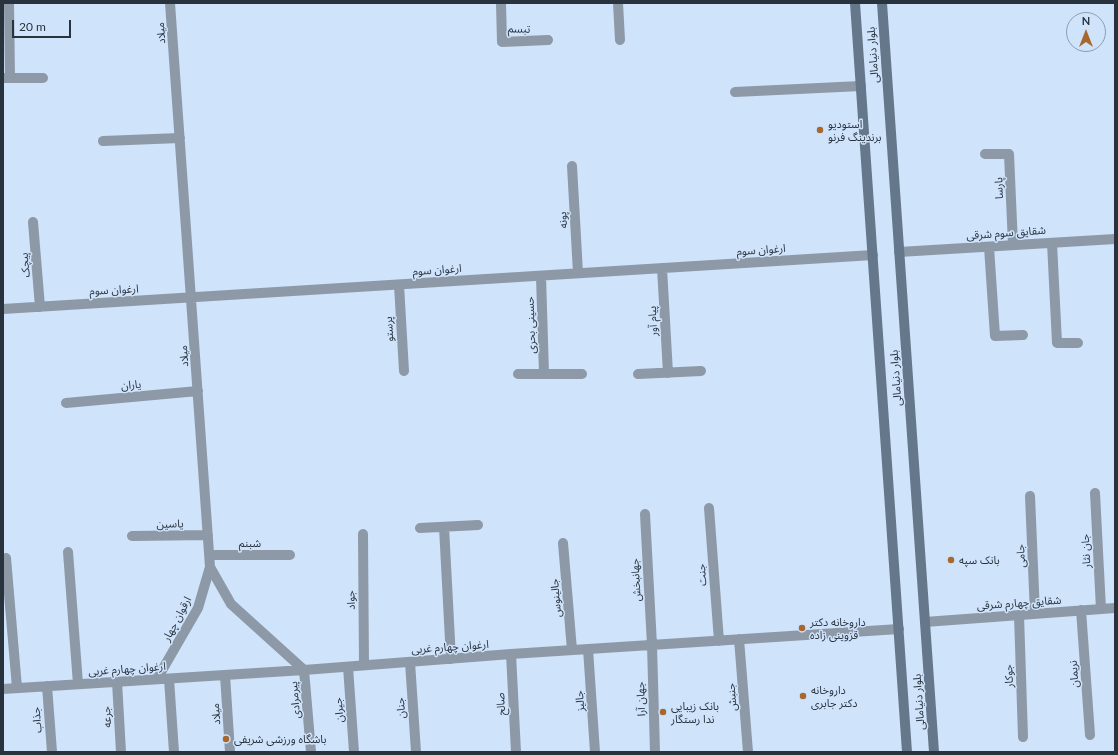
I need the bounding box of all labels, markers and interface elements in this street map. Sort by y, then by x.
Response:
scale bar [14,12,73,38]
north arrow [1066,12,1106,52]
text: N [1082,14,1090,27]
text: 20 m [19,19,46,34]
street label: میلاد [154,22,168,44]
street label: تبسم [508,22,530,36]
street label: بلوار دنیامالی [864,26,882,84]
place label: استودیو برندینگ فرنو [828,117,881,143]
marker: استودیو برندینگ فرنو [815,125,825,135]
street label: پارسا [992,177,1006,199]
street label: پونه [556,211,570,229]
street label: شقایق سوم شرقی [966,224,1046,242]
street label: ارغوان سوم [736,242,786,258]
street label: پیچک [17,252,33,278]
street label: ارغوان سوم [412,262,462,278]
street label: ارغوان سوم [89,282,139,298]
street label: حسینی بحری [523,296,539,354]
street label: پیام آور [646,306,660,336]
street label: پرستو [382,316,396,342]
street label: میلاد [177,345,191,367]
street label: بلوار دنیامالی [887,349,905,407]
street label: یاران [120,378,142,392]
street label: یاسین [156,517,184,531]
street label: جان نثار [1079,534,1093,568]
street label: شبنم [239,536,261,550]
street label: جامی [1014,544,1028,568]
place label: بانک سپه [959,553,1000,567]
marker: بانک سپه [946,555,956,565]
street label: جهانبخش [628,558,644,602]
street label: جنت [695,563,709,587]
street label: جالینوس [548,578,564,618]
street label: جواد [344,590,358,610]
street label: شقایق چهارم شرقی [976,593,1062,613]
street label: ارقوان چهار [160,594,194,644]
place label: داروخانه دکتر قزوینی زاده [810,615,866,641]
marker: داروخانه دکتر قزوینی زاده [797,623,807,633]
street label: ارغوان چهارم غربی [411,638,489,656]
street label: ارغوان چهارم غربی [88,660,166,678]
street label: نریمان [1066,660,1082,688]
street label: جوکار [1002,664,1016,688]
street label: بلوار دنیامالی [910,673,928,731]
street label: پیرمرادی [287,681,303,719]
street label: جهان آرا [634,681,648,717]
street label: جنبش [724,682,740,712]
place label: داروخانه دکتر جابری [811,683,857,709]
street label: جالیز [573,690,587,712]
marker: داروخانه دکتر جابری [798,691,808,701]
street label: صالح [494,692,508,716]
street label: جیران [332,697,346,723]
street label: جنان [394,697,408,719]
place label: بانک زیبایی ندا رستگار [671,699,719,725]
street label: میلاد [209,703,223,725]
street label: جرعه [100,706,114,728]
street label: جذاب [30,707,44,733]
marker: بانک زیبایی ندا رستگار [658,707,668,717]
place label: باشگاه ورزشی شریفی [234,732,327,746]
marker: باشگاه ورزشی شریفی [221,734,231,744]

